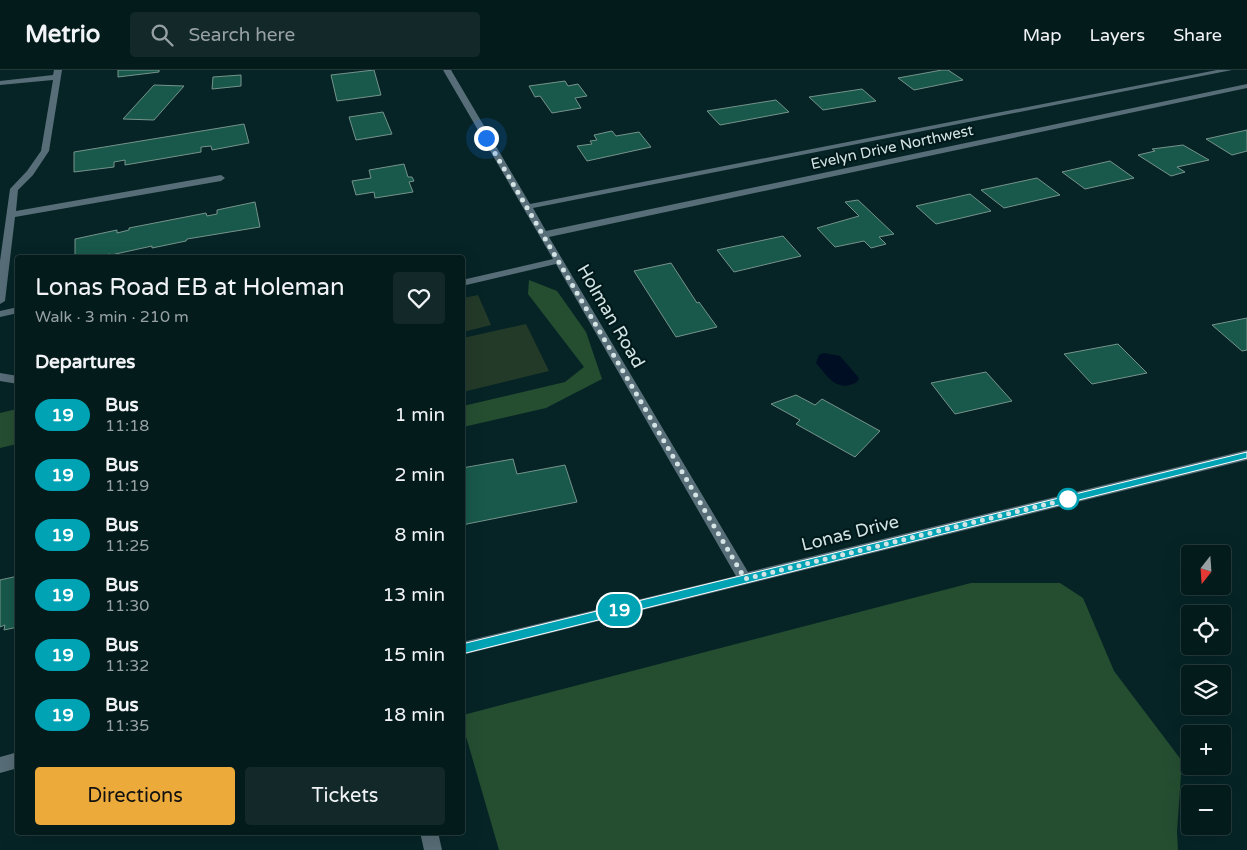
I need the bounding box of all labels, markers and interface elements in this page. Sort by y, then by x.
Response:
search box [130,12,480,57]
text: Metrio [25,20,100,49]
icon: search [148,21,176,49]
text: Search here [188,24,295,46]
text: Map [1023,24,1062,46]
text: Layers [1090,24,1145,46]
text: Share [1173,24,1222,46]
street label: Evelyn Drive Northwest [809,121,975,173]
your location [474,126,499,151]
street label: Holman Road [572,260,650,372]
button: heart [393,272,445,324]
text: Lonas Road EB at Holeman [35,273,345,302]
text: Walk · 3 min · 210 m [35,307,189,327]
text: Departures [35,351,135,373]
text: Bus [105,394,139,416]
text: 19 [51,404,74,426]
text: 1 min [394,404,445,426]
text: 11:18 [105,416,149,436]
text: Bus [105,454,139,476]
text: 19 [51,464,74,486]
text: 2 min [394,464,445,486]
text: 11:19 [105,476,149,496]
unlabelled marker [1057,488,1079,510]
street label: Lonas Drive [799,510,901,556]
text: Bus [105,514,139,536]
text: 19 [51,524,74,546]
text: 8 min [394,524,445,546]
text: 11:25 [105,536,149,556]
north arrow [1181,545,1231,595]
map controls [1181,545,1231,835]
text: Bus [105,574,139,596]
text: 19 [51,584,74,606]
text: 13 min [382,584,445,606]
line badge: 19 [596,594,642,626]
text: 11:30 [105,596,149,616]
text: 19 [608,599,630,621]
button: locate [1181,605,1231,655]
text: Bus [105,634,139,656]
text: 19 [51,644,74,666]
text: 15 min [382,644,445,666]
text: 11:32 [105,656,149,676]
button: layers [1181,665,1231,715]
text: Bus [105,694,139,716]
text: 19 [51,704,74,726]
text: 18 min [382,704,445,726]
text: 11:35 [105,716,149,736]
button: + [1181,725,1231,775]
button: Directions [35,767,235,825]
button: Tickets [245,767,445,825]
button: − [1181,785,1231,835]

